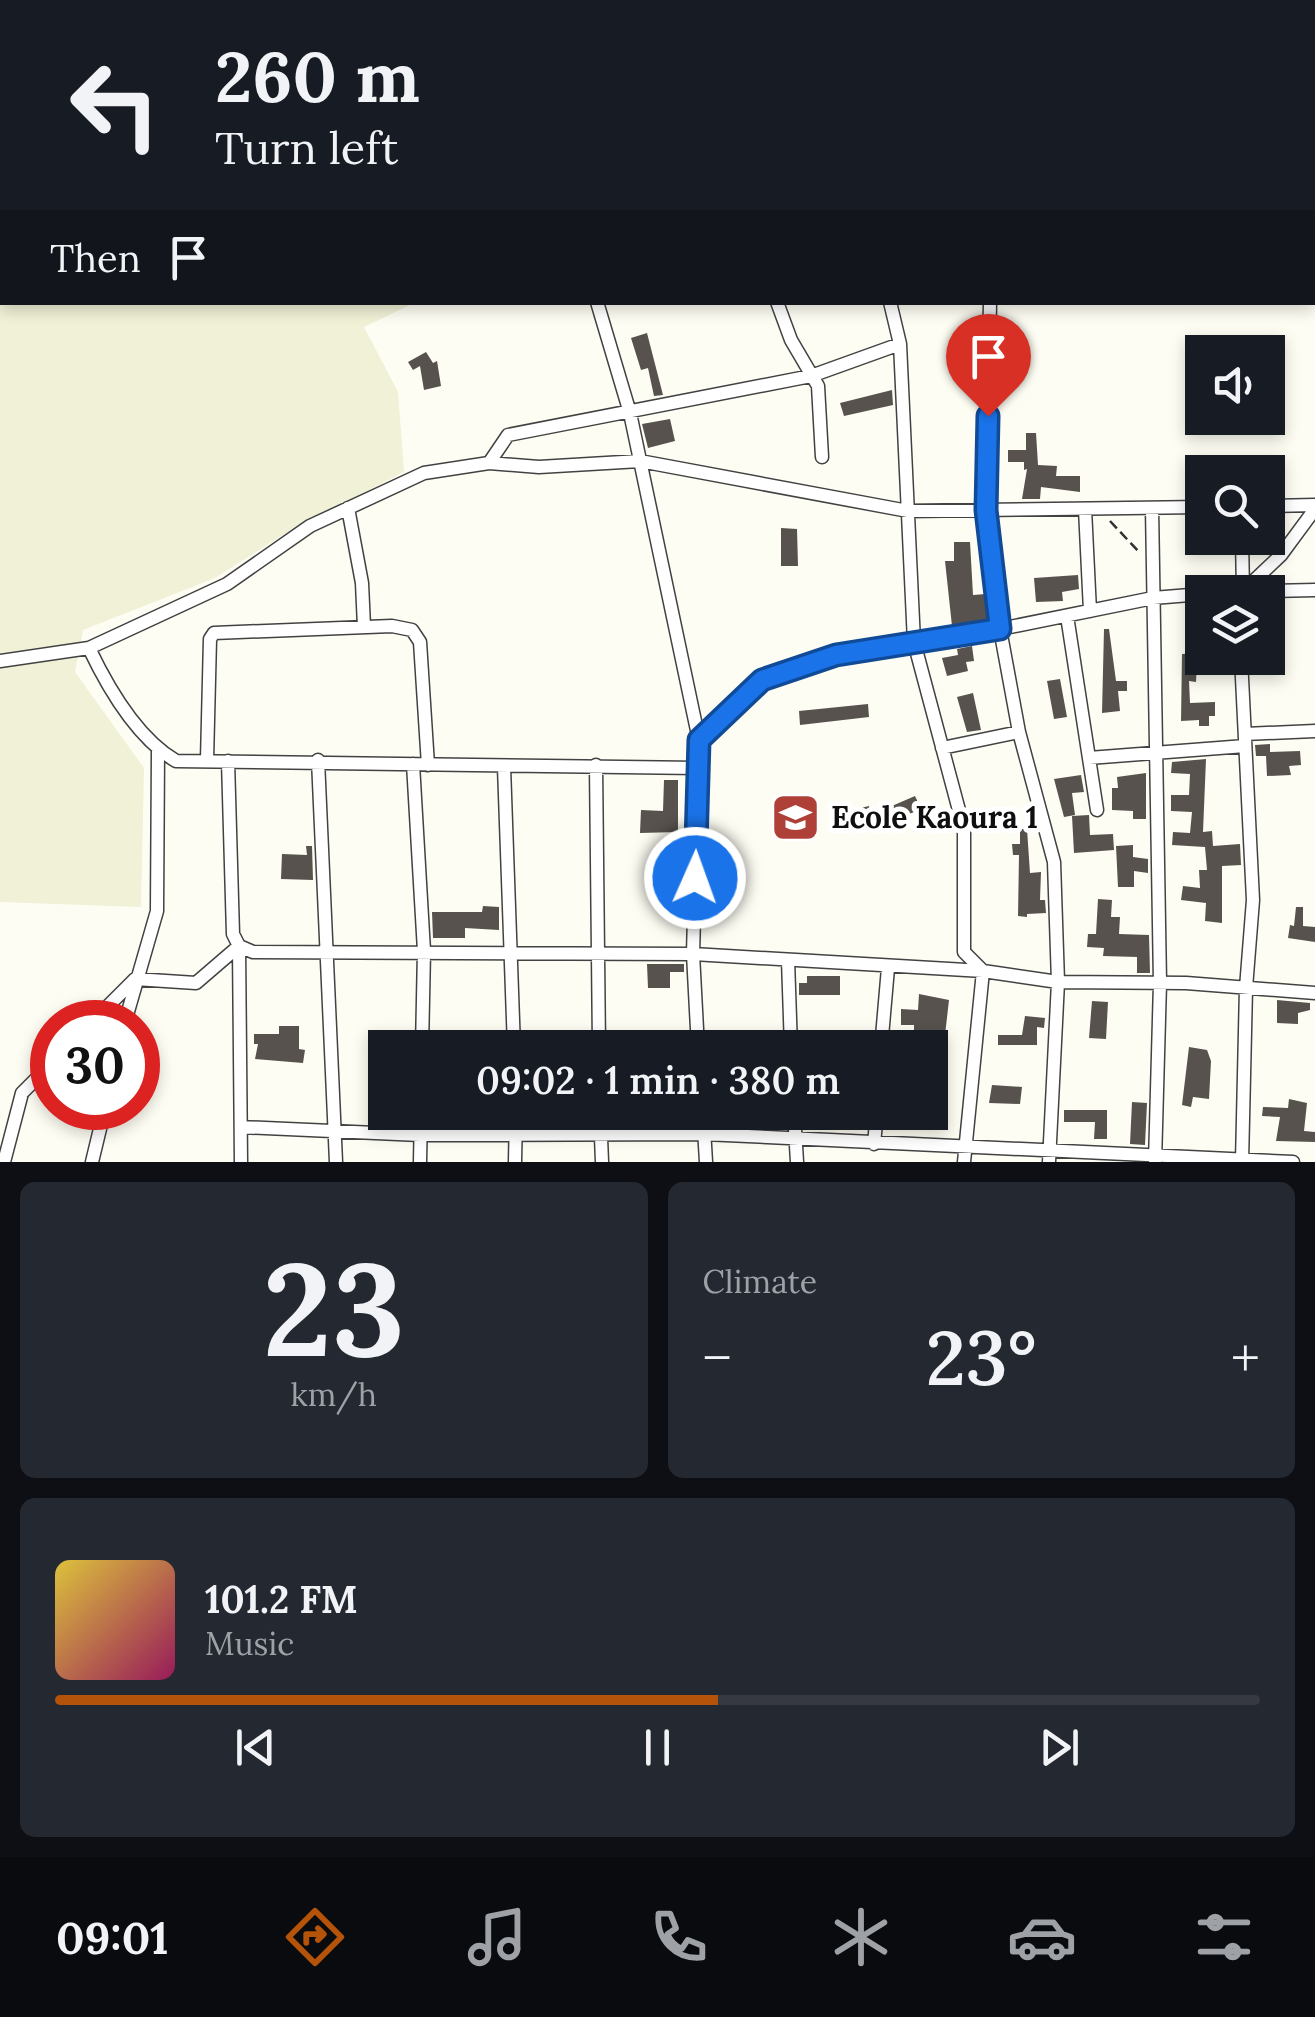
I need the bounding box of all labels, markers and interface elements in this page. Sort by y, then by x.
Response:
text: 260 m [215,32,420,121]
icon: left [50,40,180,170]
text: Turn left [215,119,398,176]
icon: arrive [161,230,216,285]
text: Then [50,234,141,282]
pin [946,314,1031,417]
icon: arrive [961,329,1016,384]
map controls [1185,335,1285,675]
button: sound [1185,335,1285,435]
button: search [1185,455,1285,555]
button: layers [1185,575,1285,675]
school or university icon: Ecole Kaoura 1 [770,791,822,843]
place label: Ecole Kaoura 1 [831,798,1038,836]
position arrow [643,826,747,930]
speed limit sign: 30 [30,1000,160,1130]
text: 09:02 · 1 min · 380 m [476,1056,840,1104]
text: 23 [263,1225,405,1392]
text: Climate [703,1261,817,1302]
text: 23° [926,1310,1037,1406]
text: − [703,1323,732,1393]
text: + [1231,1323,1260,1393]
text: km/h [291,1374,377,1415]
text: 101.2 FM [205,1575,358,1623]
text: Music [205,1623,294,1664]
icon: previous [228,1720,283,1775]
icon: pause [630,1720,685,1775]
icon: next [1032,1720,1087,1775]
icon: directions [280,1902,350,1972]
icon: music [462,1902,532,1972]
icon: phone [644,1902,714,1972]
icon: climate [826,1902,896,1972]
icon: car [1007,1902,1077,1972]
icon: filters [1189,1902,1259,1972]
text: 09:01 [56,1909,169,1966]

